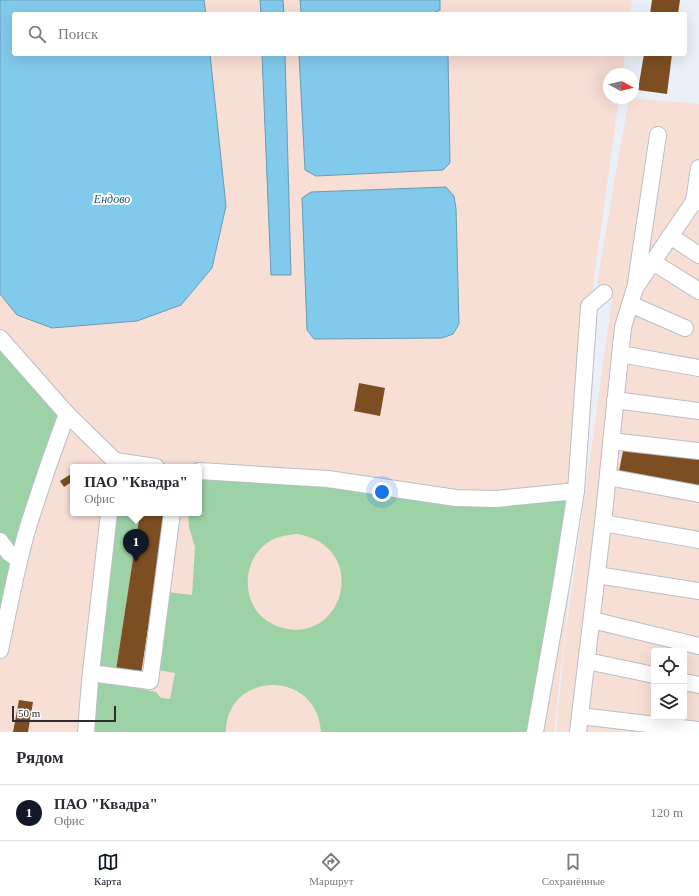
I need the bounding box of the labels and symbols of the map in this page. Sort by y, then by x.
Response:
north arrow [603,68,639,104]
water label: Ендово [93,192,130,206]
your location [372,482,392,502]
pin: 1 [123,529,149,562]
scale bar [12,704,116,723]

